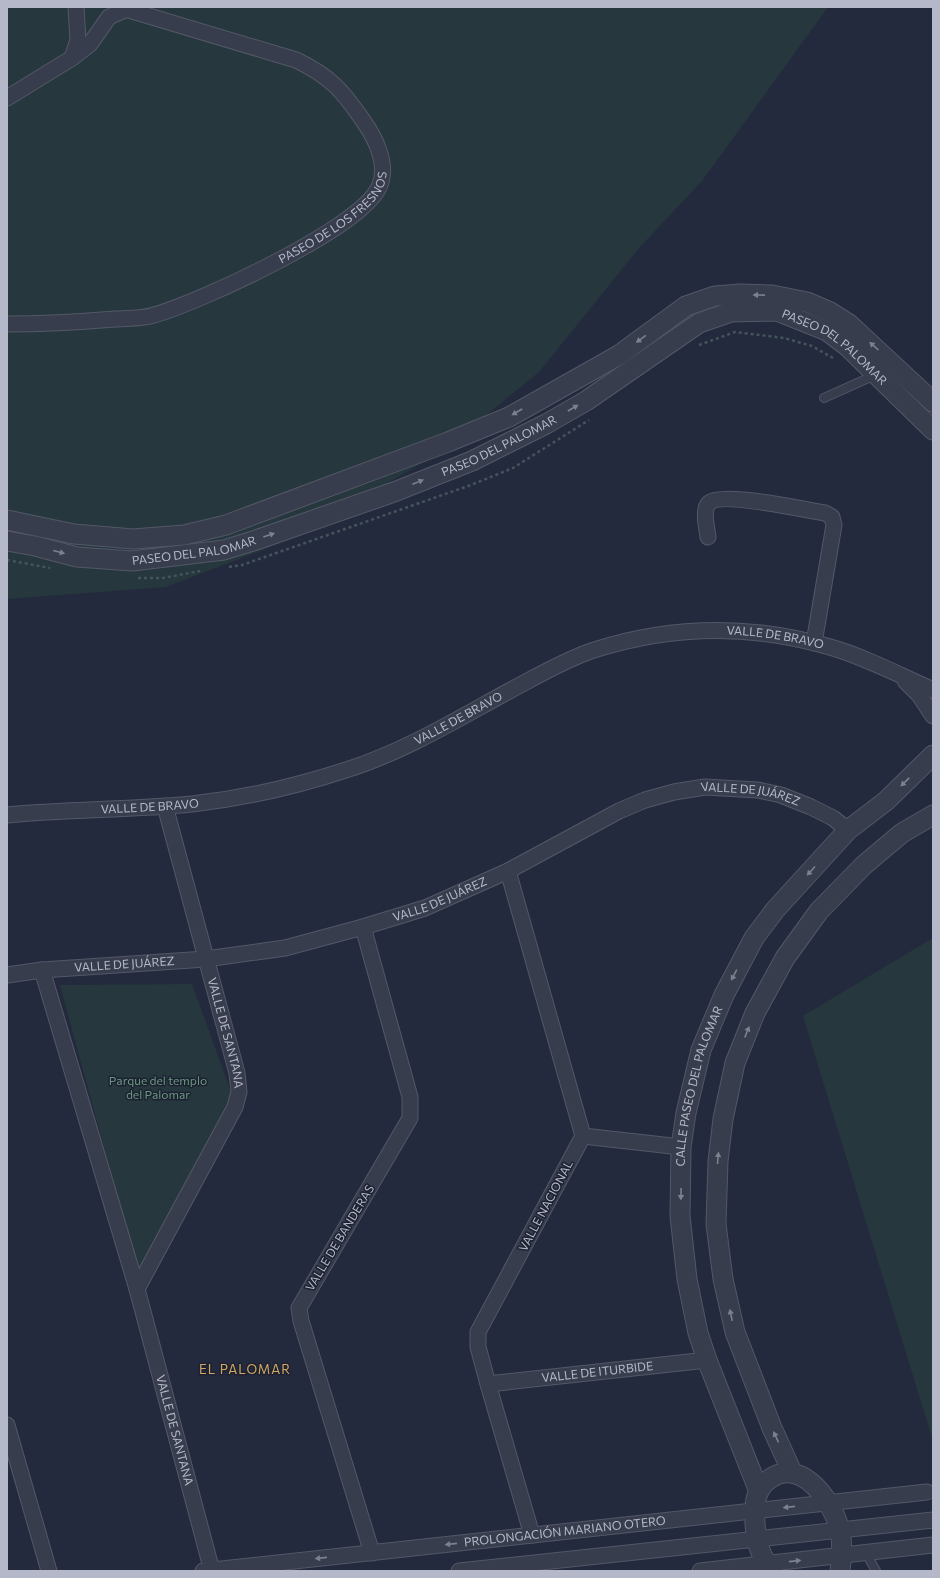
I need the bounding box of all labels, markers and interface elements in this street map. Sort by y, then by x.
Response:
street label: PASEO DE LOS FRESNOS [276,171,389,265]
one-way arrow [753,291,765,298]
street label: PASEO DEL PALOMAR [780,306,890,387]
one-way arrow [636,335,646,343]
one-way arrow [868,342,879,351]
one-way arrow [567,405,579,412]
one-way arrow [511,409,523,416]
street label: PASEO DEL PALOMAR [439,412,559,478]
one-way arrow [412,479,424,485]
street label: PASEO DEL PALOMAR [131,532,258,567]
one-way arrow [264,532,276,538]
one-way arrow [53,549,65,555]
street label: VALLE DE BRAVO [726,623,826,651]
street label: VALLE DE BRAVO [411,688,504,747]
one-way arrow [900,777,910,787]
street label: VALLE DE JUÁREZ [700,778,802,808]
street label: VALLE DE BRAVO [100,795,200,815]
one-way arrow [806,866,816,876]
street label: VALLE DE JUÁREZ [391,873,489,924]
street label: VALLE DE JUÁREZ [74,953,175,974]
one-way arrow [731,969,738,981]
street label: VALLE DE SANTANA [206,976,247,1089]
street label: CALLE PASEO DEL PALOMAR [673,1004,725,1167]
one-way arrow [744,1027,750,1038]
park label: Parque del templo del Palomar [109,1073,207,1101]
one-way arrow [715,1152,721,1164]
street label: VALLE NACIONAL [515,1157,575,1254]
street label: VALLE DE BANDERAS [302,1182,376,1293]
one-way arrow [678,1188,684,1201]
one-way arrow [728,1309,734,1321]
street label: VALLE DE ITURBIDE [541,1358,654,1384]
district label: EL PALOMAR [199,1361,291,1377]
street label: VALLE DE SANTANA [154,1373,197,1487]
one-way arrow [773,1431,779,1442]
one-way arrow [782,1504,795,1510]
street label: PROLONGACIÓN MARIANO OTERO [463,1513,667,1548]
one-way arrow [444,1541,457,1547]
one-way arrow [315,1555,327,1561]
one-way arrow [789,1557,801,1564]

